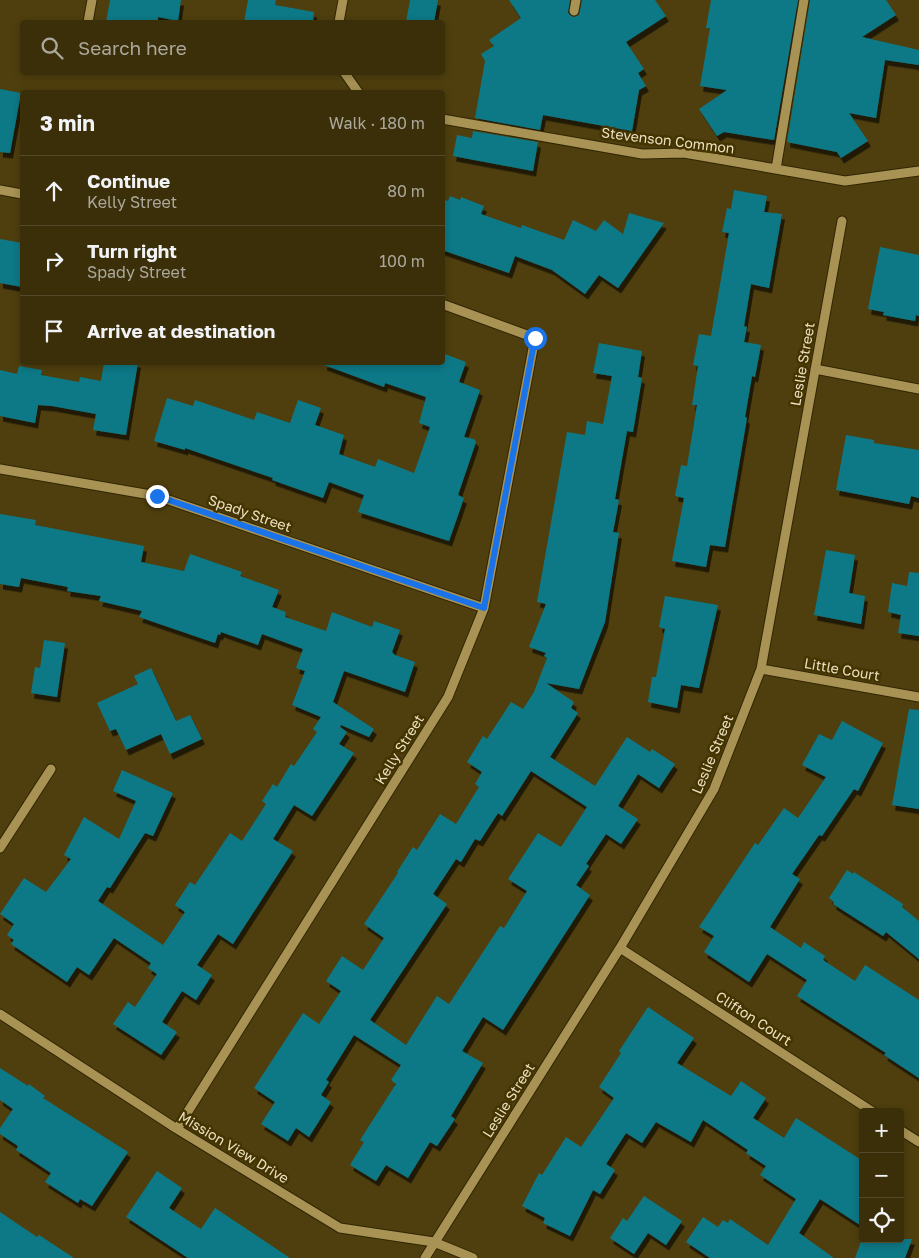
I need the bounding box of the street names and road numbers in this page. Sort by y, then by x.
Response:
street label: Stevenson Common [600,123,736,157]
street label: Leslie Street [786,321,818,407]
street label: Spady Street [206,491,294,535]
street label: Little Court [803,654,881,684]
street label: Kelly Street [371,711,427,787]
street label: Leslie Street [688,712,736,796]
street label: Clifton Court [713,987,795,1049]
street label: Leslie Street [478,1060,538,1140]
street label: Mission View Drive [176,1107,292,1187]

